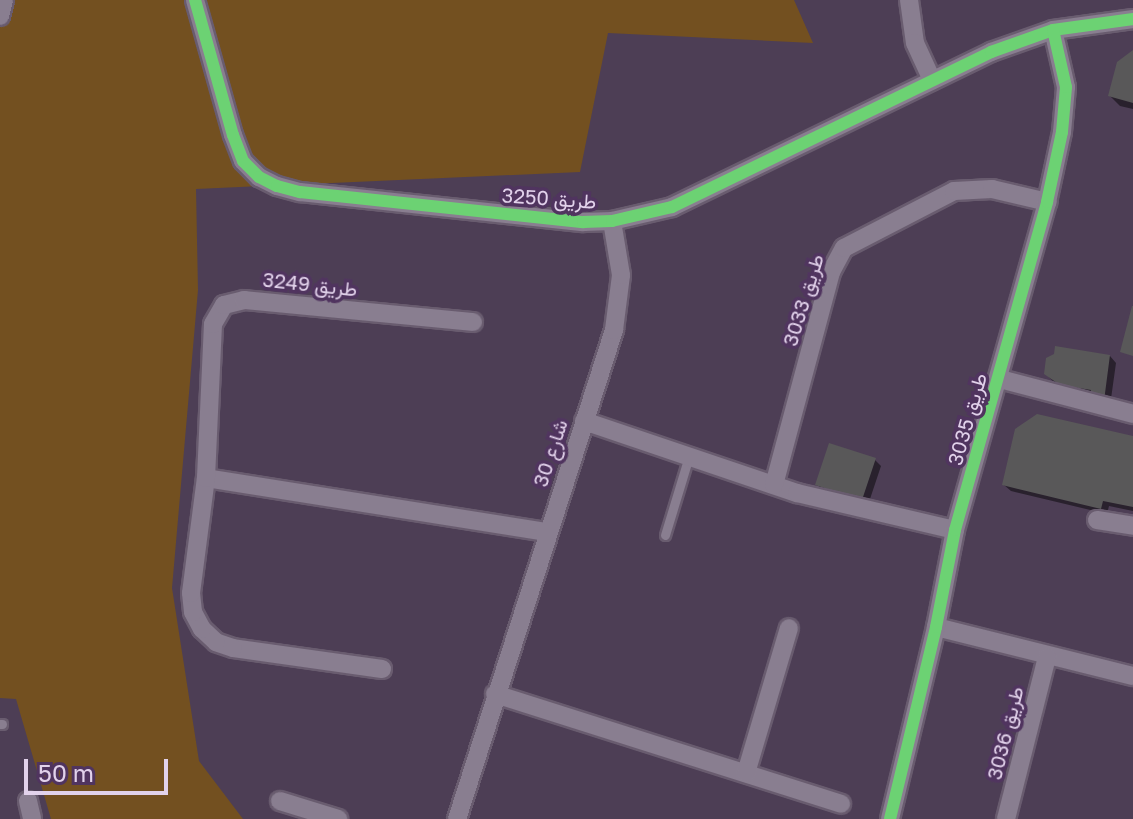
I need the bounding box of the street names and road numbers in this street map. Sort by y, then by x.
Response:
street label: طريق 3250 [501,183,597,213]
street label: طريق 3033 [778,251,828,349]
street label: طريق 3249 [262,267,358,301]
street label: طريق 3035 [942,370,992,468]
street label: شارع 30 [528,416,572,490]
street label: طريق 3036 [982,684,1028,782]

